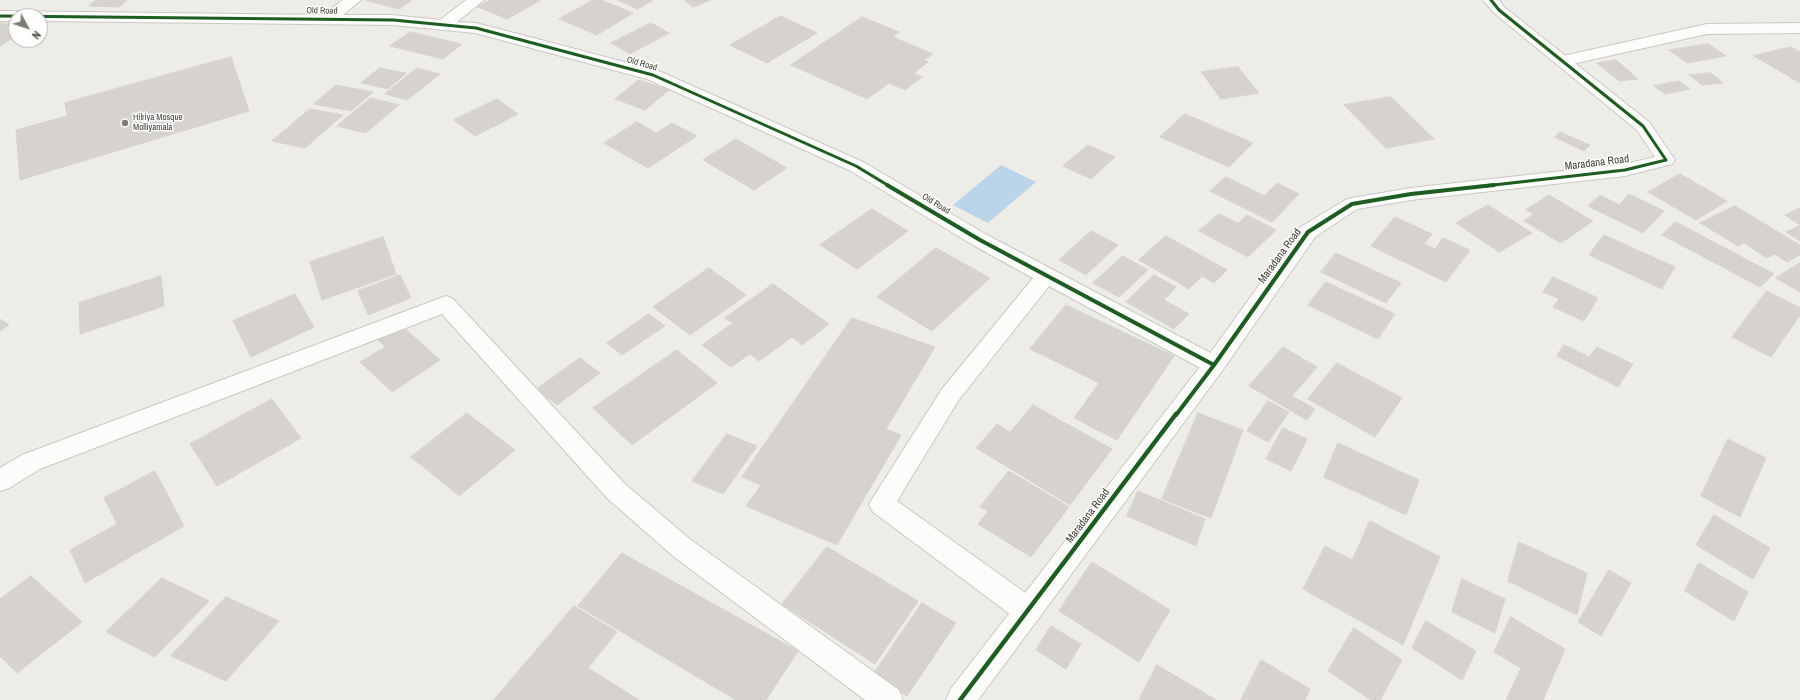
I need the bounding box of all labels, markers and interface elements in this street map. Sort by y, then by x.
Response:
street label: Old Road [306,5,338,17]
north arrow [8,8,48,48]
text: N [29,28,44,42]
street label: Old Road [626,55,658,73]
place label: Hilriya Mosque Molliyamala [133,113,183,134]
marker: Hilriya Mosque Molliyamala [120,118,130,128]
street label: Maradana Road [1564,153,1630,173]
street label: Old Road [920,191,952,217]
street label: Maradana Road [1256,226,1304,286]
street label: Maradana Road [1063,486,1113,546]

